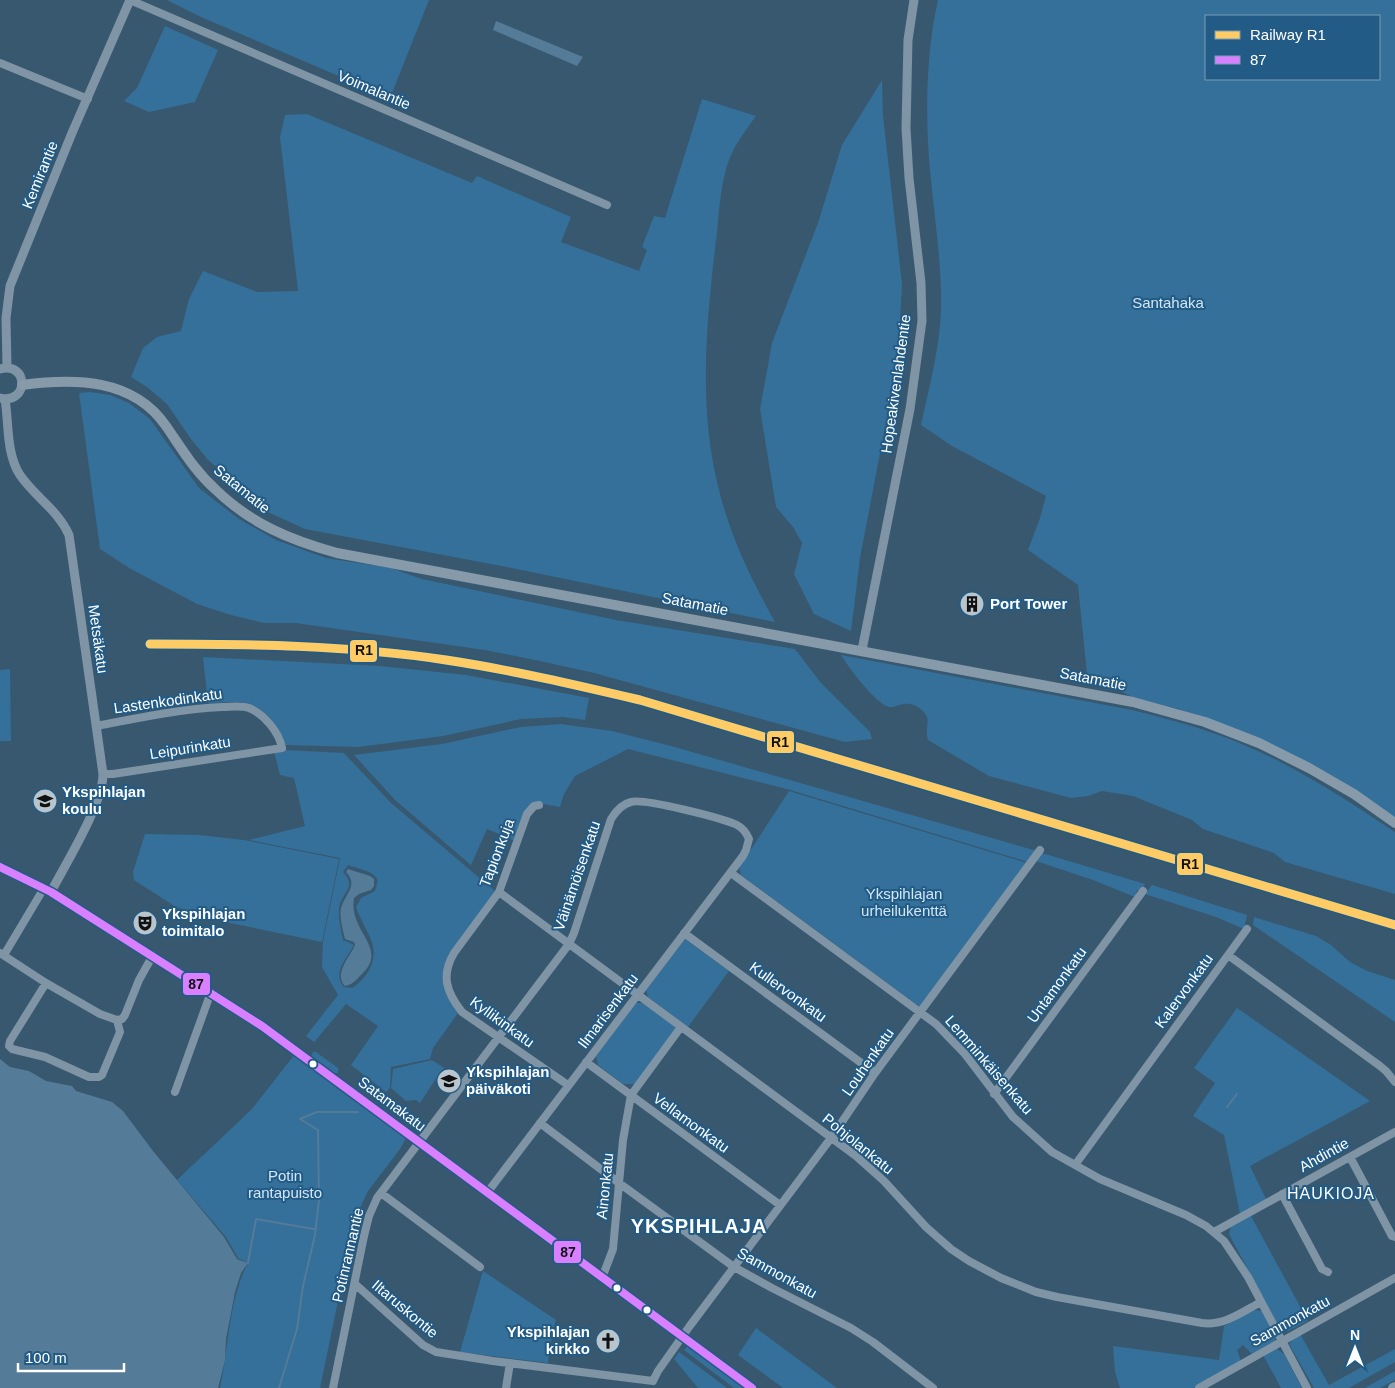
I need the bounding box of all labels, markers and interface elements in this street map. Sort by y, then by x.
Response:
legend [1205,15,1380,80]
text: Railway R1 [1250,26,1326,43]
text: 87 [1250,51,1267,68]
street label: Voimalantie [335,67,413,113]
street label: Kemirantie [18,138,61,211]
park label: Santahaka [1132,294,1205,311]
street label: Hopeakivenlahdentie [877,313,914,454]
street label: Satamatie [211,461,274,516]
street label: Satamatie [660,589,730,618]
building icon: Port Tower [959,591,985,617]
place label: Port Tower [990,595,1067,612]
street label: Metsäkatu [85,603,112,674]
line badge: R1 [349,639,378,663]
text: R1 [355,642,373,658]
street label: Satamatie [1058,664,1128,693]
street label: Lastenkodinkatu [113,684,223,717]
line badge: R1 [766,730,795,754]
street label: Leipurinkatu [148,733,232,762]
text: R1 [771,734,789,750]
place label: Ykspihlajan koulu [62,783,145,817]
school or university icon: Ykspihlajan koulu [32,788,58,814]
street label: Tapionkuja [476,816,518,889]
street label: Väinämöisenkatu [550,819,603,933]
line badge: R1 [1176,852,1204,876]
text: R1 [1181,856,1199,872]
park label: Ykspihlajan urheilukenttä [861,885,948,919]
place label: Ykspihlajan toimitalo [162,905,245,939]
theatre icon: Ykspihlajan toimitalo [132,910,158,936]
street label: Untamonkatu [1023,944,1090,1026]
street label: Kalervonkatu [1151,950,1216,1031]
street label: Kullervonkatu [747,958,830,1025]
street label: Ilmarisenkatu [574,970,641,1051]
line badge: 87 [182,972,211,996]
text: 87 [188,976,204,992]
street label: Kyllikinkatu [467,993,538,1051]
street label: Lemminkäisenkatu [942,1012,1037,1117]
street label: Louhenkatu [838,1025,897,1099]
unlabelled marker [308,1059,318,1069]
place label: Ykspihlajan päiväkoti [466,1063,549,1097]
school or university icon: Ykspihlajan päiväkoti [436,1068,462,1094]
street label: Satamakatu [355,1073,429,1134]
street label: Vellamonkatu [650,1089,733,1156]
street label: Pohjolankatu [819,1110,897,1178]
street label: Ahdintie [1296,1134,1352,1175]
street label: Ainonkatu [593,1152,616,1220]
park label: Potin rantapuisto [248,1167,322,1201]
district label: HAUKIOJA [1287,1185,1375,1202]
street label: Potinrannantie [328,1206,367,1304]
district label: YKSPIHLAJA [631,1215,767,1237]
line badge: 87 [553,1240,582,1264]
text: 87 [560,1244,576,1260]
street label: Sammonkatu [734,1244,820,1301]
street label: Iltaruskontie [369,1276,442,1341]
unlabelled marker [612,1283,622,1293]
street label: Sammonkatu [1247,1292,1333,1349]
unlabelled marker [642,1305,652,1315]
place label: Ykspihlajan kirkko [507,1323,590,1357]
north arrow [1330,1323,1380,1373]
text: N [1350,1327,1360,1343]
church icon: Ykspihlajan kirkko [595,1328,621,1354]
scale bar [18,1340,124,1372]
text: 100 m [25,1349,67,1366]

